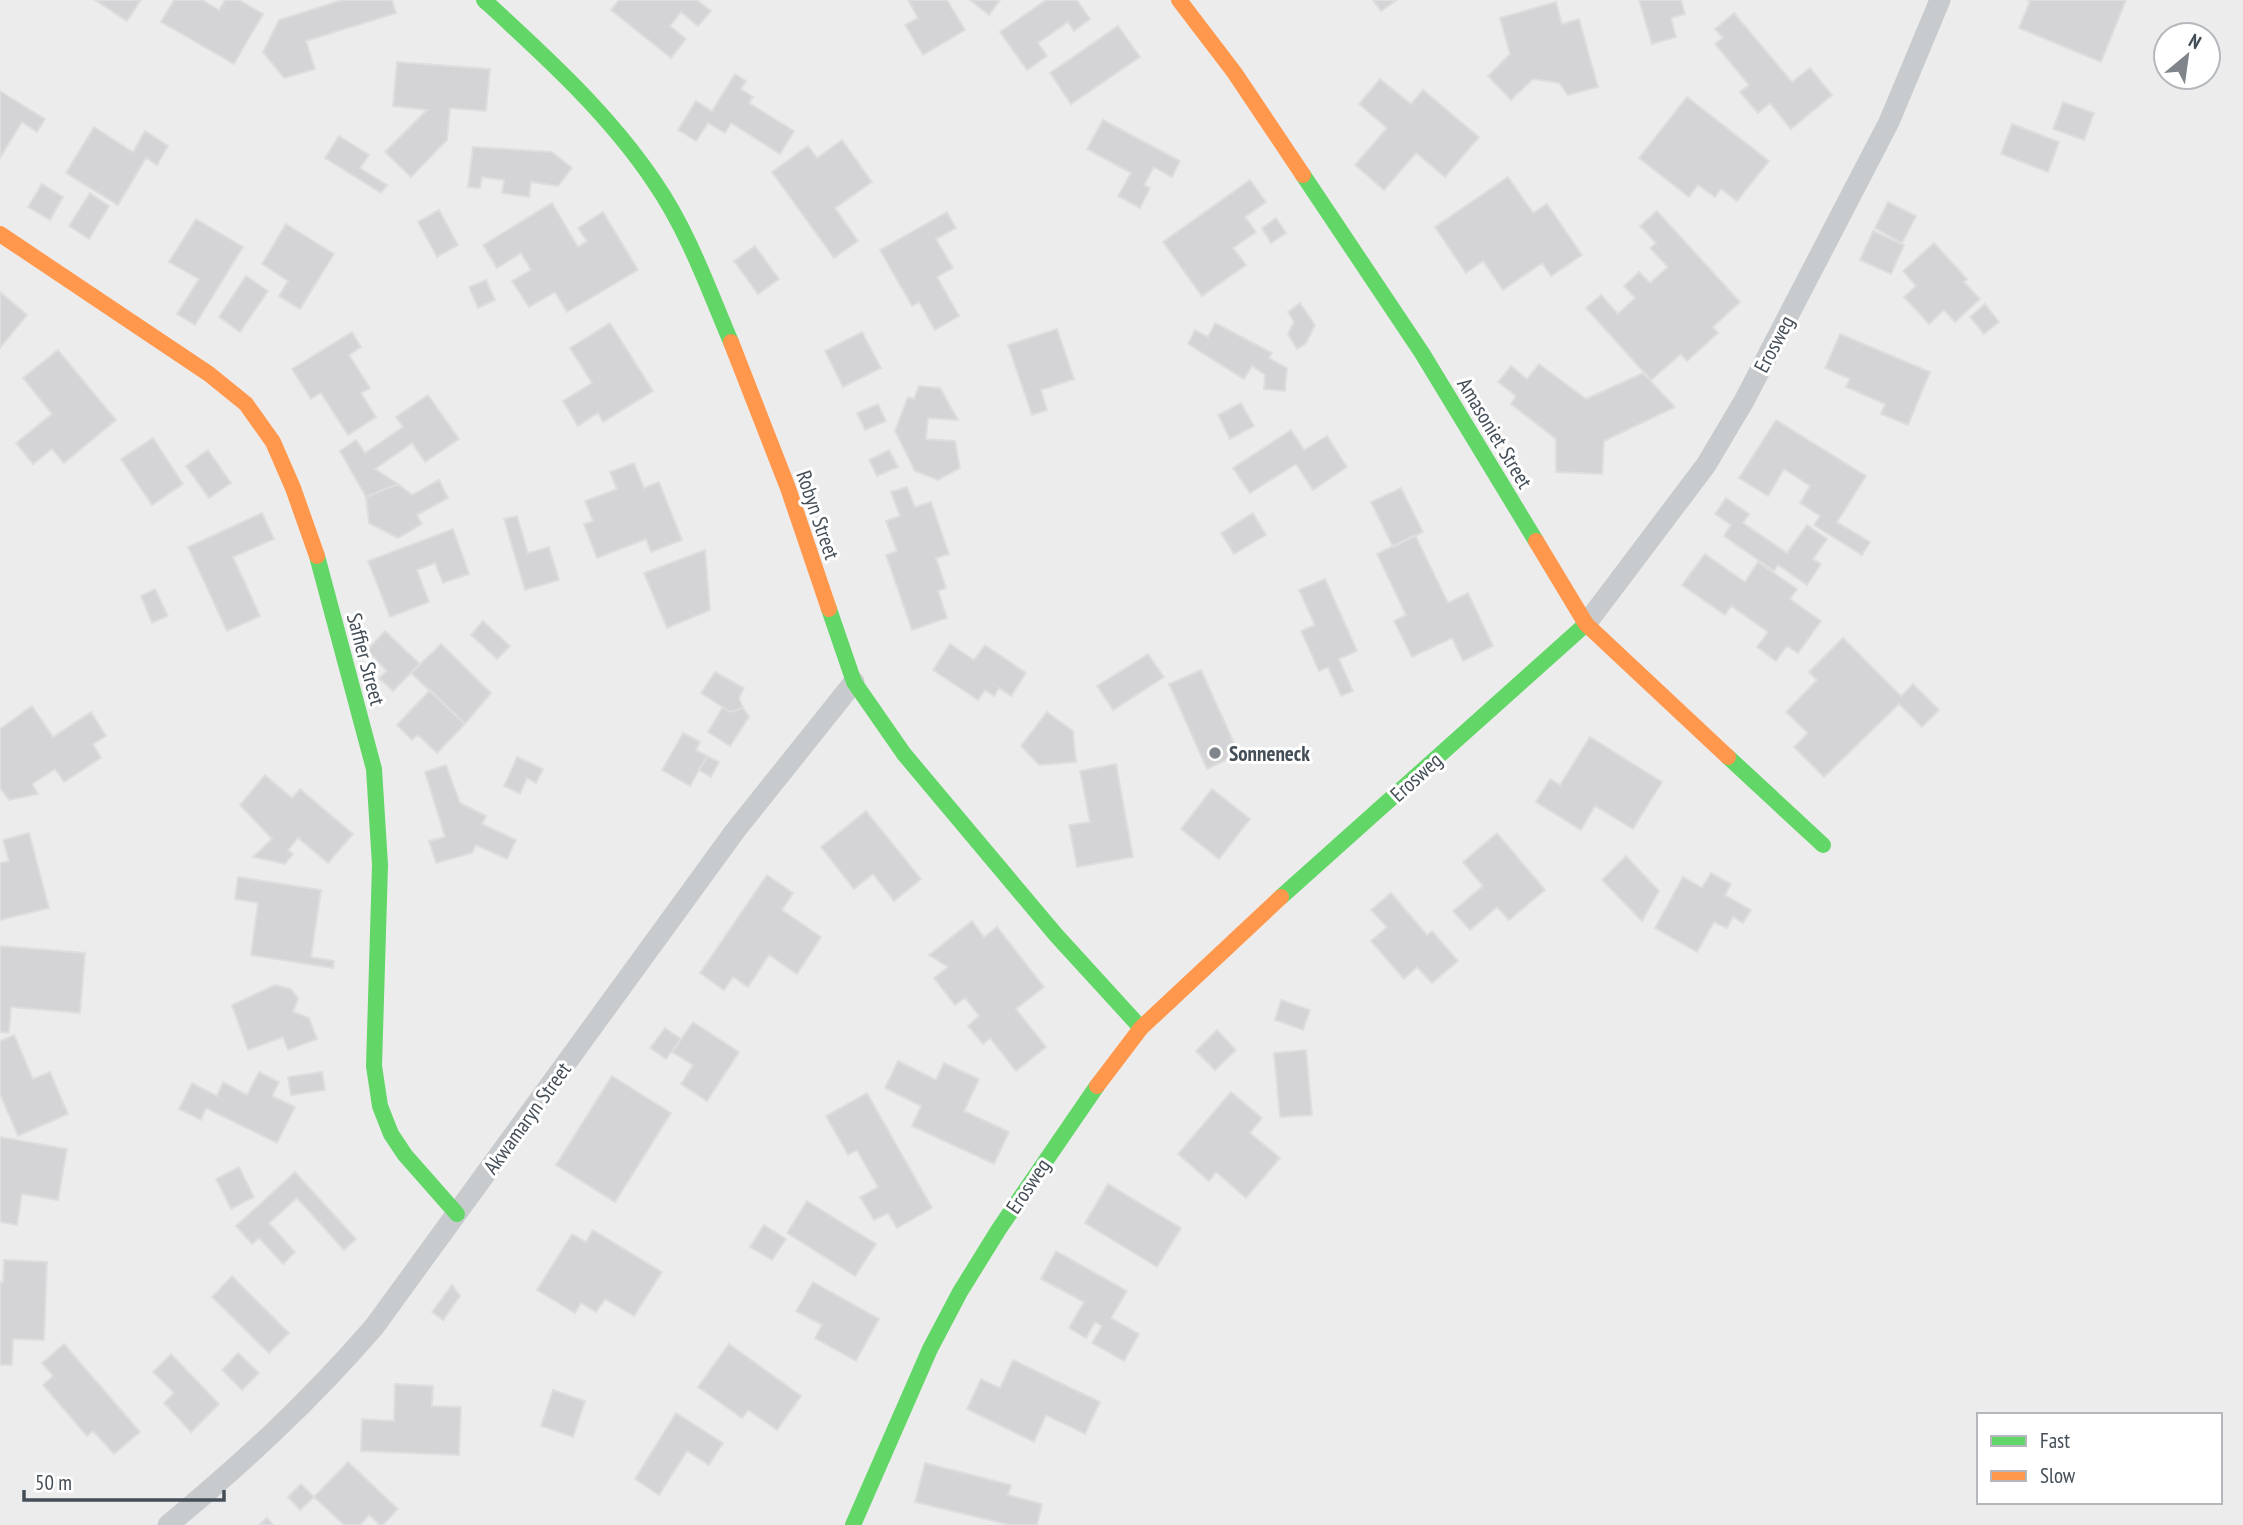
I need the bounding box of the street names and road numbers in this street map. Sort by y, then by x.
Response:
street label: Erosweg [1748,311,1800,377]
street label: Amasoniet Street [1451,373,1539,493]
street label: Robyn Street [790,467,846,563]
street label: Saffier Street [341,610,391,708]
street label: Erosweg [1384,747,1448,807]
street label: Akwamaryn Street [477,1057,577,1179]
street label: Erosweg [1000,1153,1056,1219]

